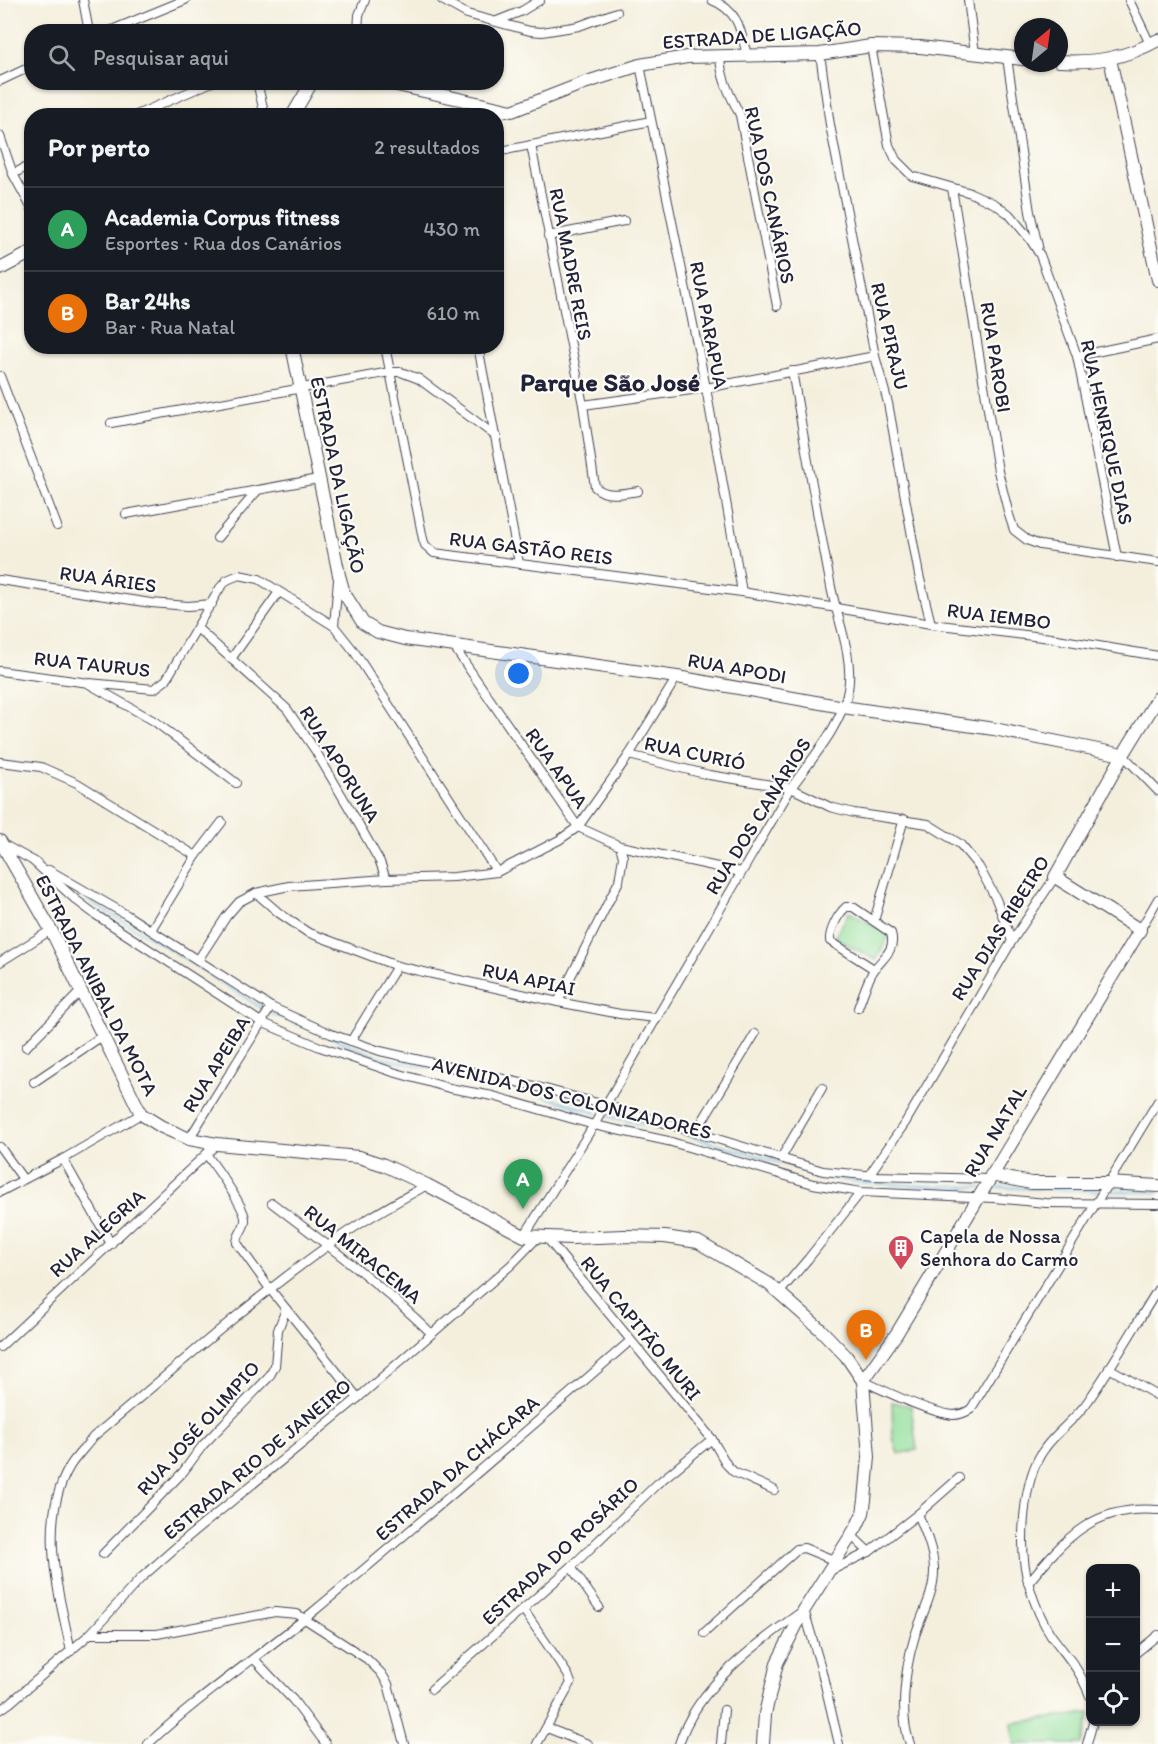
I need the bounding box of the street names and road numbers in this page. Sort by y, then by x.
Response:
street label: ESTRADA DE LIGAÇÃO [662,16,862,54]
street label: RUA DOS CANÁRIOS [739,104,801,286]
street label: RUA MADRE REIS [544,186,598,342]
street label: RUA PARAPUA [685,259,733,391]
street label: RUA PIRAJU [866,280,914,392]
street label: RUA PAROBI [975,300,1017,414]
street label: RUA HENRIQUE DIAS [1076,337,1138,527]
street label: ESTRADA DA LIGAÇÃO [305,374,371,576]
street label: RUA GASTÃO REIS [448,526,614,570]
street label: RUA ÁRIES [58,560,158,598]
street label: RUA IEMBO [946,598,1052,634]
street label: RUA TAURUS [33,646,151,682]
street label: RUA APODI [686,648,788,688]
street label: RUA APORUNA [295,701,386,827]
street label: RUA APUA [521,723,594,813]
street label: RUA CURIÓ [642,731,748,775]
street label: RUA DOS CANÁRIOS [700,733,816,899]
street label: RUA DIAS RIBEIRO [946,851,1054,1005]
street label: ESTRADA ANIBAL DA MOTA [31,870,163,1100]
street label: RUA APIAI [480,957,578,1001]
street label: RUA APEIBA [177,1011,255,1117]
street label: AVENIDA DOS COLONIZADORES [430,1052,714,1144]
street label: RUA NATAL [958,1081,1032,1181]
street label: RUA ALEGRIA [44,1184,150,1282]
street label: RUA MIRACEMA [299,1199,427,1309]
street label: RUA CAPITÃO MURI [575,1251,707,1405]
street label: RUA JOSÉ OLIMPIO [131,1356,265,1500]
street label: ESTRADA RIO DE JANEIRO [158,1373,356,1545]
street label: ESTRADA DA CHÁCARA [370,1390,544,1546]
street label: ESTRADA DO ROSÁRIO [476,1472,644,1630]

